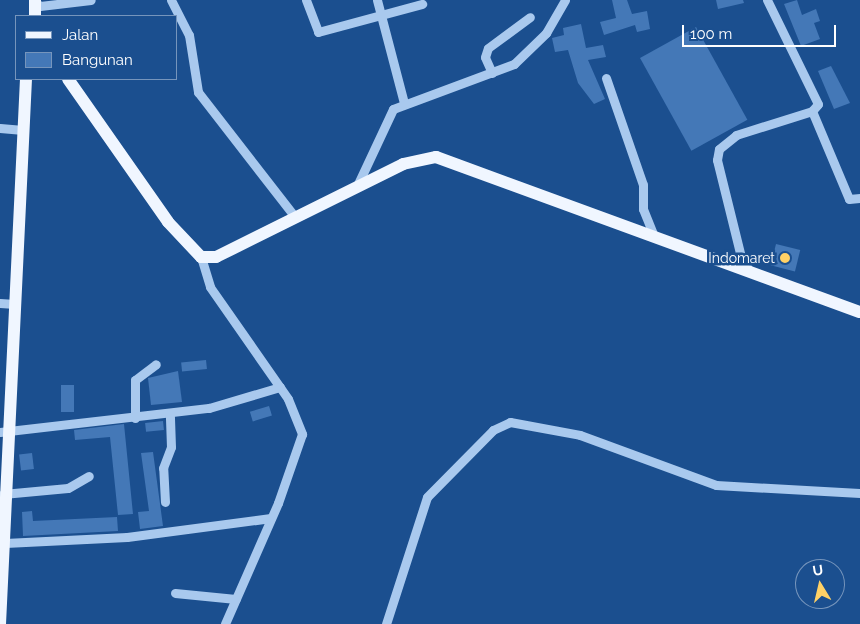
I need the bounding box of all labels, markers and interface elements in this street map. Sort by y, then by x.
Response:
legend [15,15,178,80]
scale bar [685,15,839,47]
text: 100 m [690,25,732,43]
text: Jalan [62,26,98,44]
text: Bangunan [62,51,133,69]
place label: Indomaret [708,250,775,266]
marker: Indomaret [779,252,791,264]
north arrow [795,559,845,609]
text: U [811,561,824,579]

